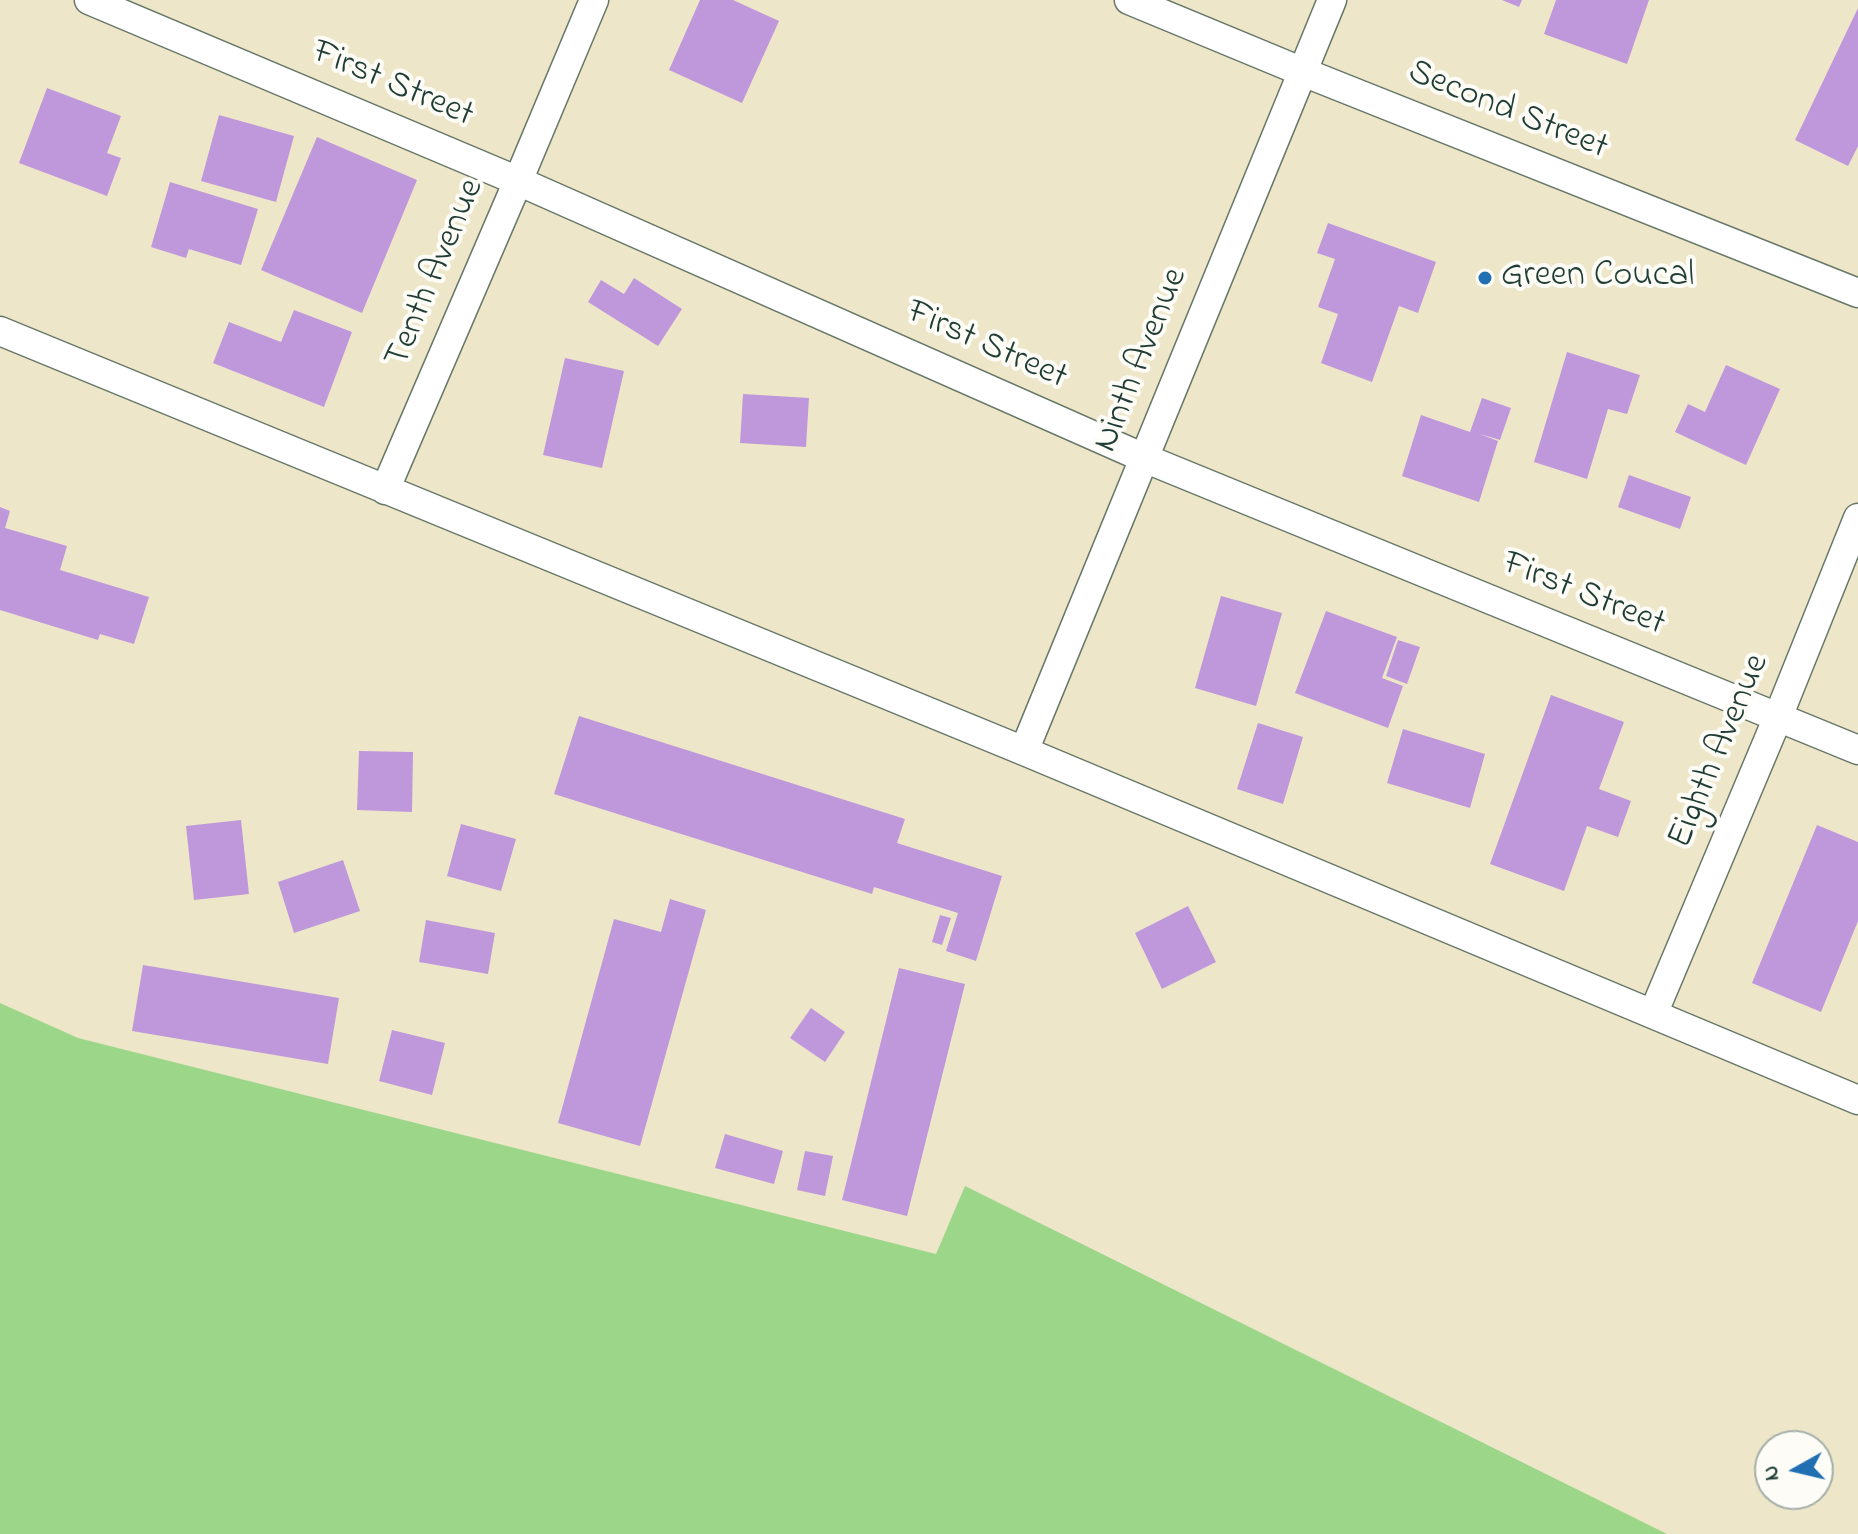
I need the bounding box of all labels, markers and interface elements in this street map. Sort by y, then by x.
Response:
street label: First Street [305,33,479,139]
street label: Second Street [1401,52,1613,172]
street label: Tenth Avenue [378,173,496,375]
place label: Green Coucal [1501,256,1694,300]
street label: Ninth Avenue [1087,263,1199,459]
marker: Green Coucal [1476,269,1494,287]
street label: First Street [899,292,1073,402]
street label: First Street [1496,544,1670,648]
street label: Eighth Avenue [1661,649,1781,855]
north arrow [1754,1430,1834,1510]
text: N [1755,1463,1789,1483]

